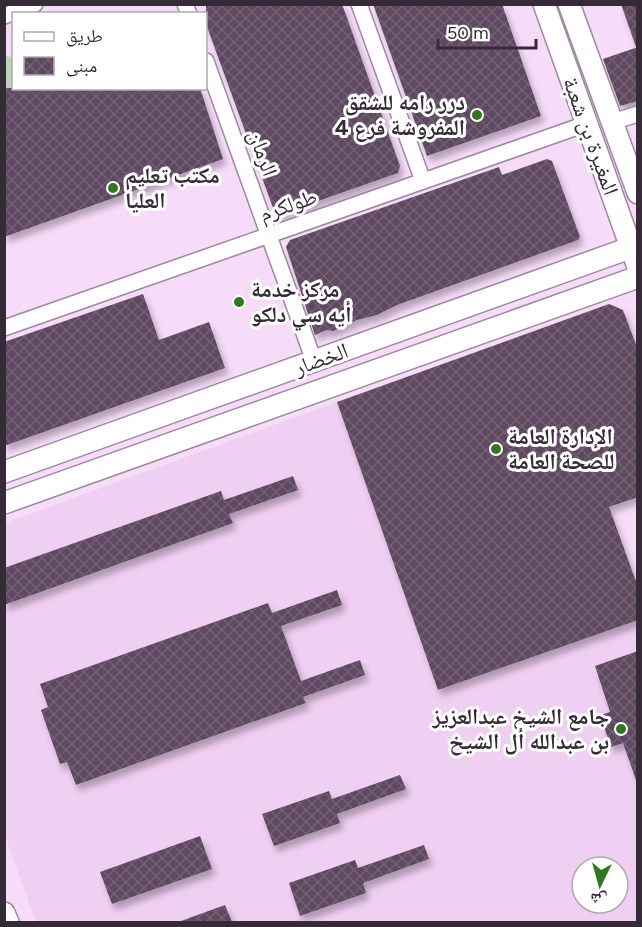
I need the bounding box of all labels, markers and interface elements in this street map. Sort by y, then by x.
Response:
legend [12,12,207,90]
scale bar [438,12,536,50]
text: 50 m [447,22,489,44]
text: طريق [66,25,103,47]
text: مبنى [66,55,97,77]
street label: المغيرة بن شعبة [557,73,625,199]
place label: درر رامه للشقق المفروشة فرع 4 [335,89,465,142]
marker: درر رامه للشقق المفروشة فرع 4 [470,108,484,122]
street label: الرمان [242,126,284,180]
place label: مكتب تعليم العليا [125,162,220,214]
marker: مكتب تعليم العليا [106,181,120,195]
street label: طولكرم [256,183,321,228]
place label: مركز خدمة أيه سي دلكو [251,276,351,331]
marker: مركز خدمة أيه سي دلكو [232,295,246,309]
street label: الخضار [289,337,352,382]
place label: الإدارة العامة للصحة العامة [508,423,615,475]
marker: الإدارة العامة للصحة العامة [489,442,503,456]
place label: جامع الشيخ عبدالعزيز بن عبدالله أل الشيخ [432,703,609,756]
marker: جامع الشيخ عبدالعزيز بن عبدالله أل الشيخ [614,722,628,736]
north arrow [570,855,630,915]
text: ش [589,889,608,910]

